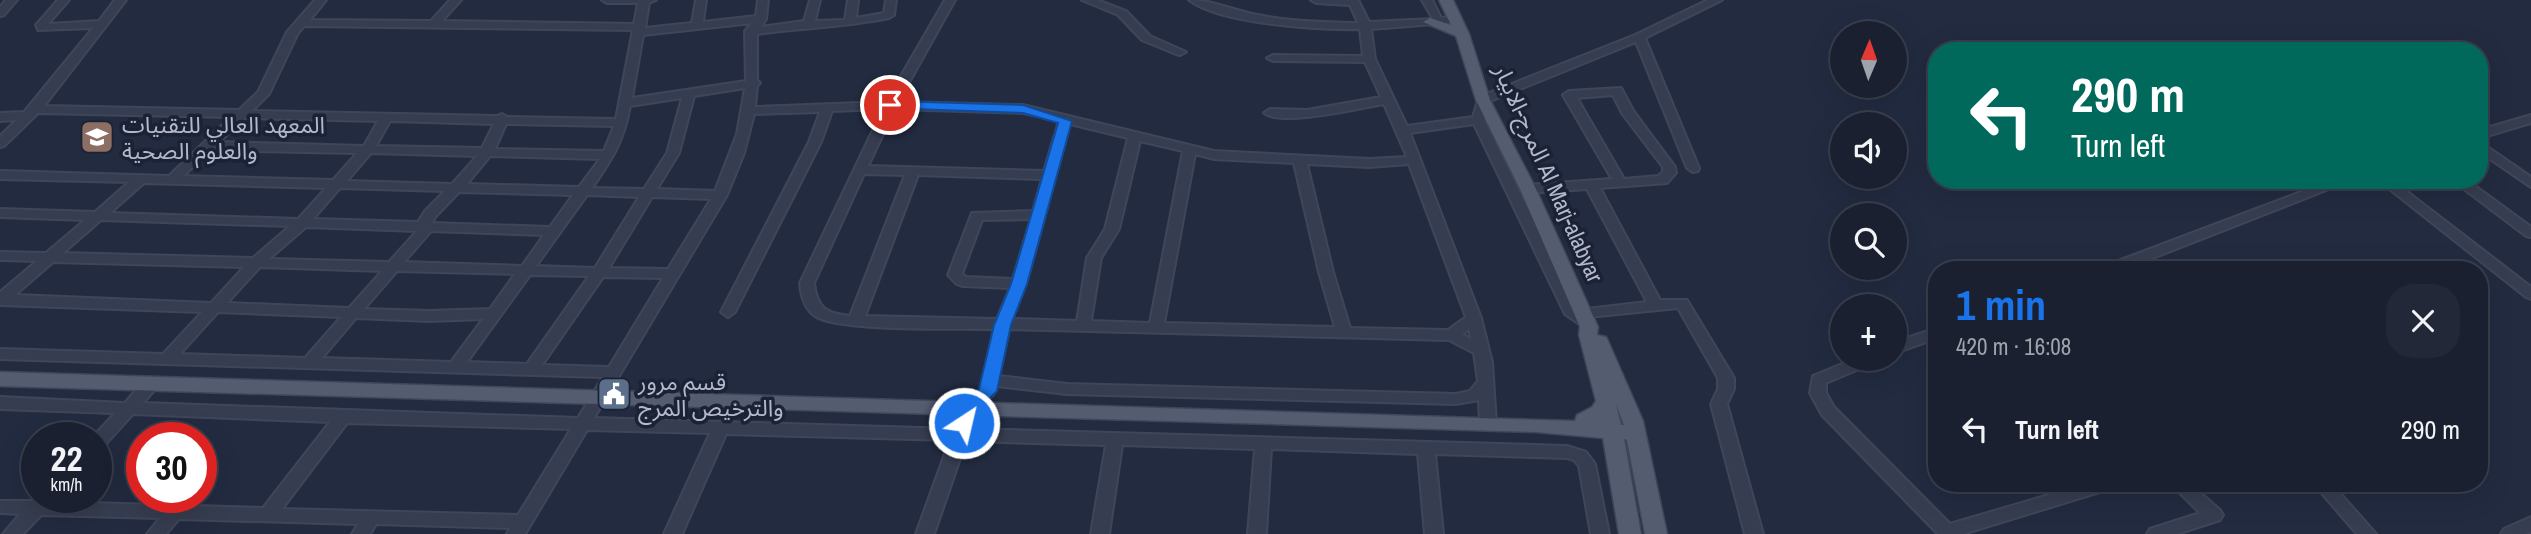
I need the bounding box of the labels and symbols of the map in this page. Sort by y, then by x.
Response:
north arrow [1830,21,1908,98]
street label: المرج-الابيار Al Marj-alabyar [1485,58,1611,288]
pin [860,75,920,135]
place label: المعهد العالي للتقنيات والعلوم الصحية [122,109,325,169]
school or university icon: المعهد العالي للتقنيات والعلوم الصحية [78,118,116,156]
place label: قسم مرور والترخيص المرج [637,366,784,425]
public building icon: قسم مرور والترخيص المرج [595,375,633,413]
position arrow [927,386,1001,460]
speed limit sign: 30 [126,422,217,513]

